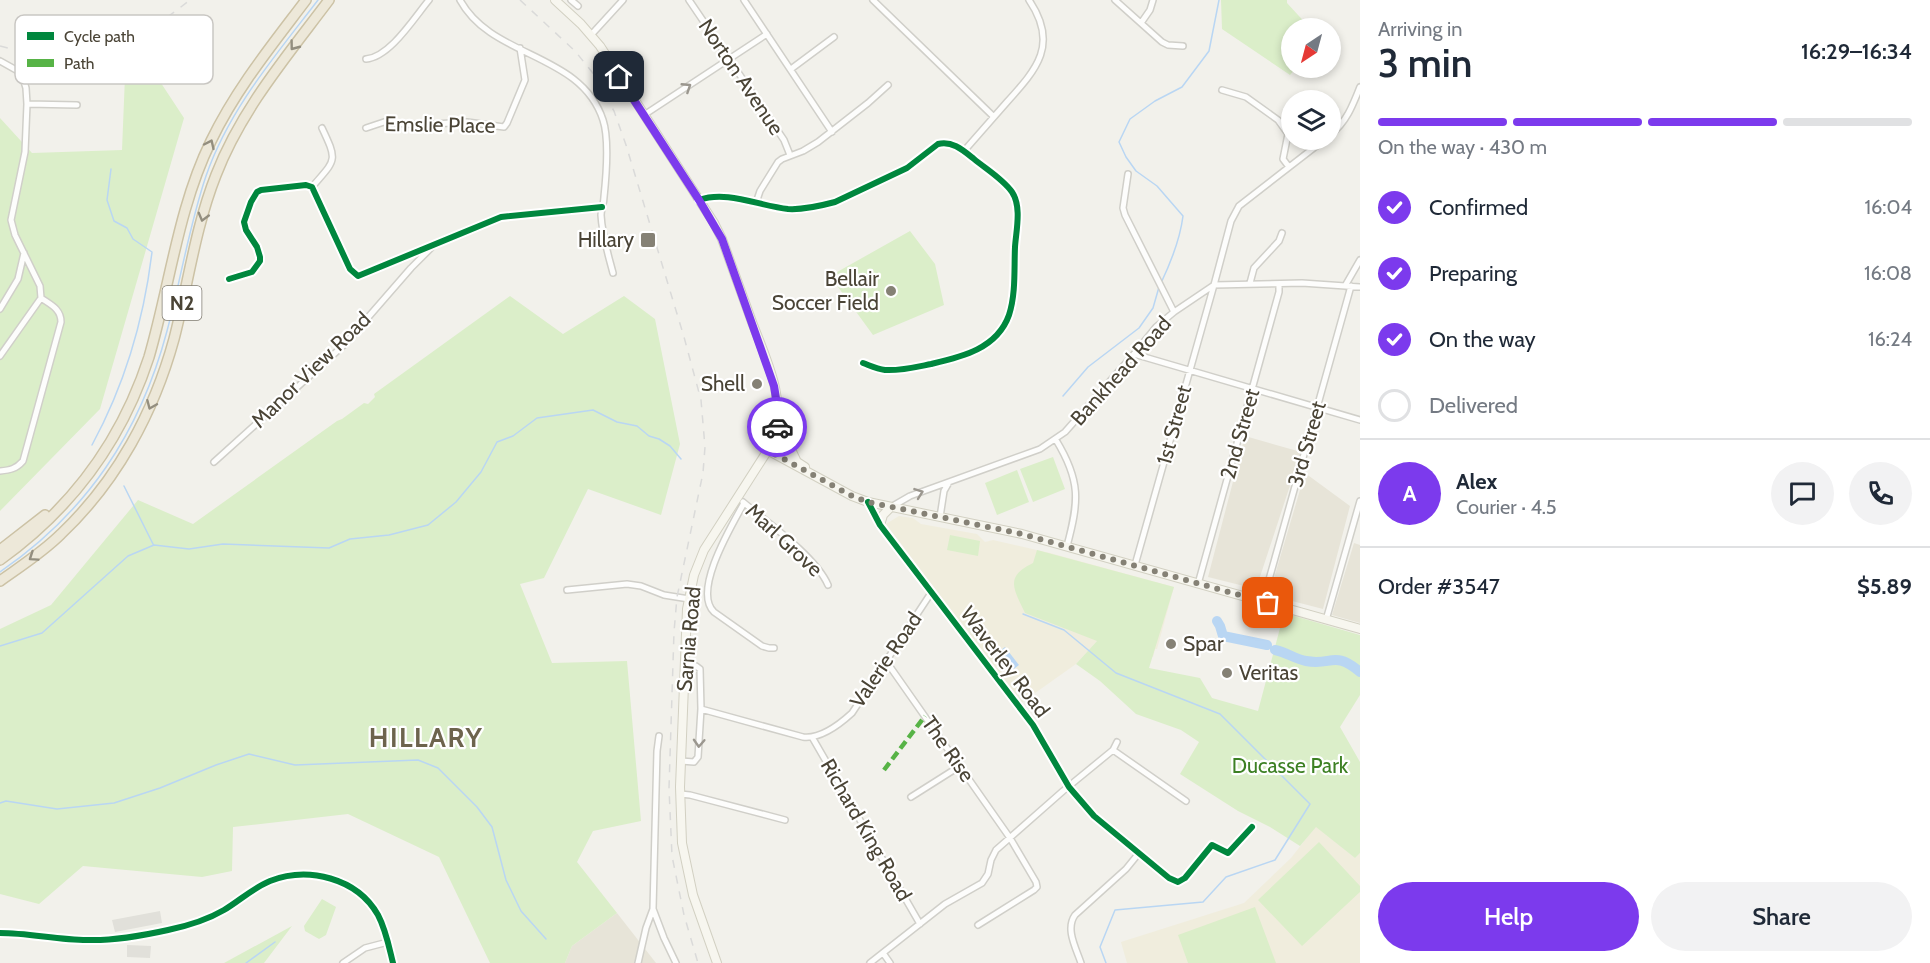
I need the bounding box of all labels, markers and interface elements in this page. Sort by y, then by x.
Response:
street label: Norton Avenue [694,14,789,140]
legend [15,15,213,84]
text: Arriving in [1378,17,1462,41]
north arrow [1281,18,1341,78]
map controls [1281,18,1341,150]
text: Cycle path [64,27,135,46]
text: 16:29–16:34 [1801,38,1912,65]
text: 3 min [1378,39,1472,87]
one-way arrow [290,40,301,51]
pin [593,51,644,102]
text: Path [64,54,95,73]
icon: home [602,60,635,93]
one-way arrow [680,83,691,94]
button: layers [1281,90,1341,150]
street label: Emslie Place [385,111,496,138]
text: On the way · 430 m [1378,135,1547,159]
one-way arrow [202,139,214,150]
icon: check [1378,191,1411,224]
text: Confirmed [1429,194,1528,221]
text: 16:04 [1864,195,1912,219]
one-way arrow [198,211,210,222]
place label: Hillary [578,227,634,252]
marker: Hillary [639,231,657,249]
icon: check [1378,257,1411,290]
text: Preparing [1429,260,1517,287]
text: 16:08 [1864,261,1912,285]
place label: Bellair Soccer Field [772,266,879,315]
marker: Bellair Soccer Field [884,284,898,298]
road number: N2 [162,286,201,320]
street label: Manor View Road [246,306,375,433]
street label: Bankhead Road [1065,311,1176,430]
icon: check [1378,323,1411,356]
text: On the way [1429,326,1536,353]
text: 16:24 [1868,327,1912,351]
place label: Shell [701,371,745,396]
marker: Shell [750,377,764,391]
street label: 1st Street [1151,382,1196,467]
street label: 2nd Street [1215,386,1264,482]
text: Delivered [1429,392,1518,419]
courier [747,397,807,457]
street label: 3rd Street [1282,398,1331,490]
one-way arrow [146,399,158,410]
icon: car [761,411,794,444]
button: chat [1771,462,1834,525]
button: phone [1849,462,1912,525]
text: Alex [1456,468,1497,495]
text: A [1403,480,1416,507]
one-way arrow [913,488,924,501]
text: Courier · 4.5 [1456,495,1557,519]
street label: Marl Grove [741,498,828,582]
one-way arrow [28,550,39,561]
text: Order #3547 [1378,573,1500,600]
text: $5.89 [1857,573,1912,600]
pin [1242,577,1293,628]
street label: Sarnia Road [671,585,706,693]
icon: bag [1251,586,1284,619]
street label: Waverley Road [956,601,1055,722]
street label: Valerie Road [845,607,927,712]
place label: Spar [1183,631,1224,656]
marker: Spar [1164,637,1178,651]
place label: Veritas [1239,660,1299,685]
marker: Veritas [1220,666,1234,680]
street label: The Rise [917,711,980,787]
district label: HILLARY [369,721,483,754]
one-way arrow [692,738,705,747]
park label: Ducasse Park [1232,753,1349,778]
street label: Richard King Road [816,754,917,905]
button: Help [1378,882,1639,951]
button: Share [1651,882,1912,951]

